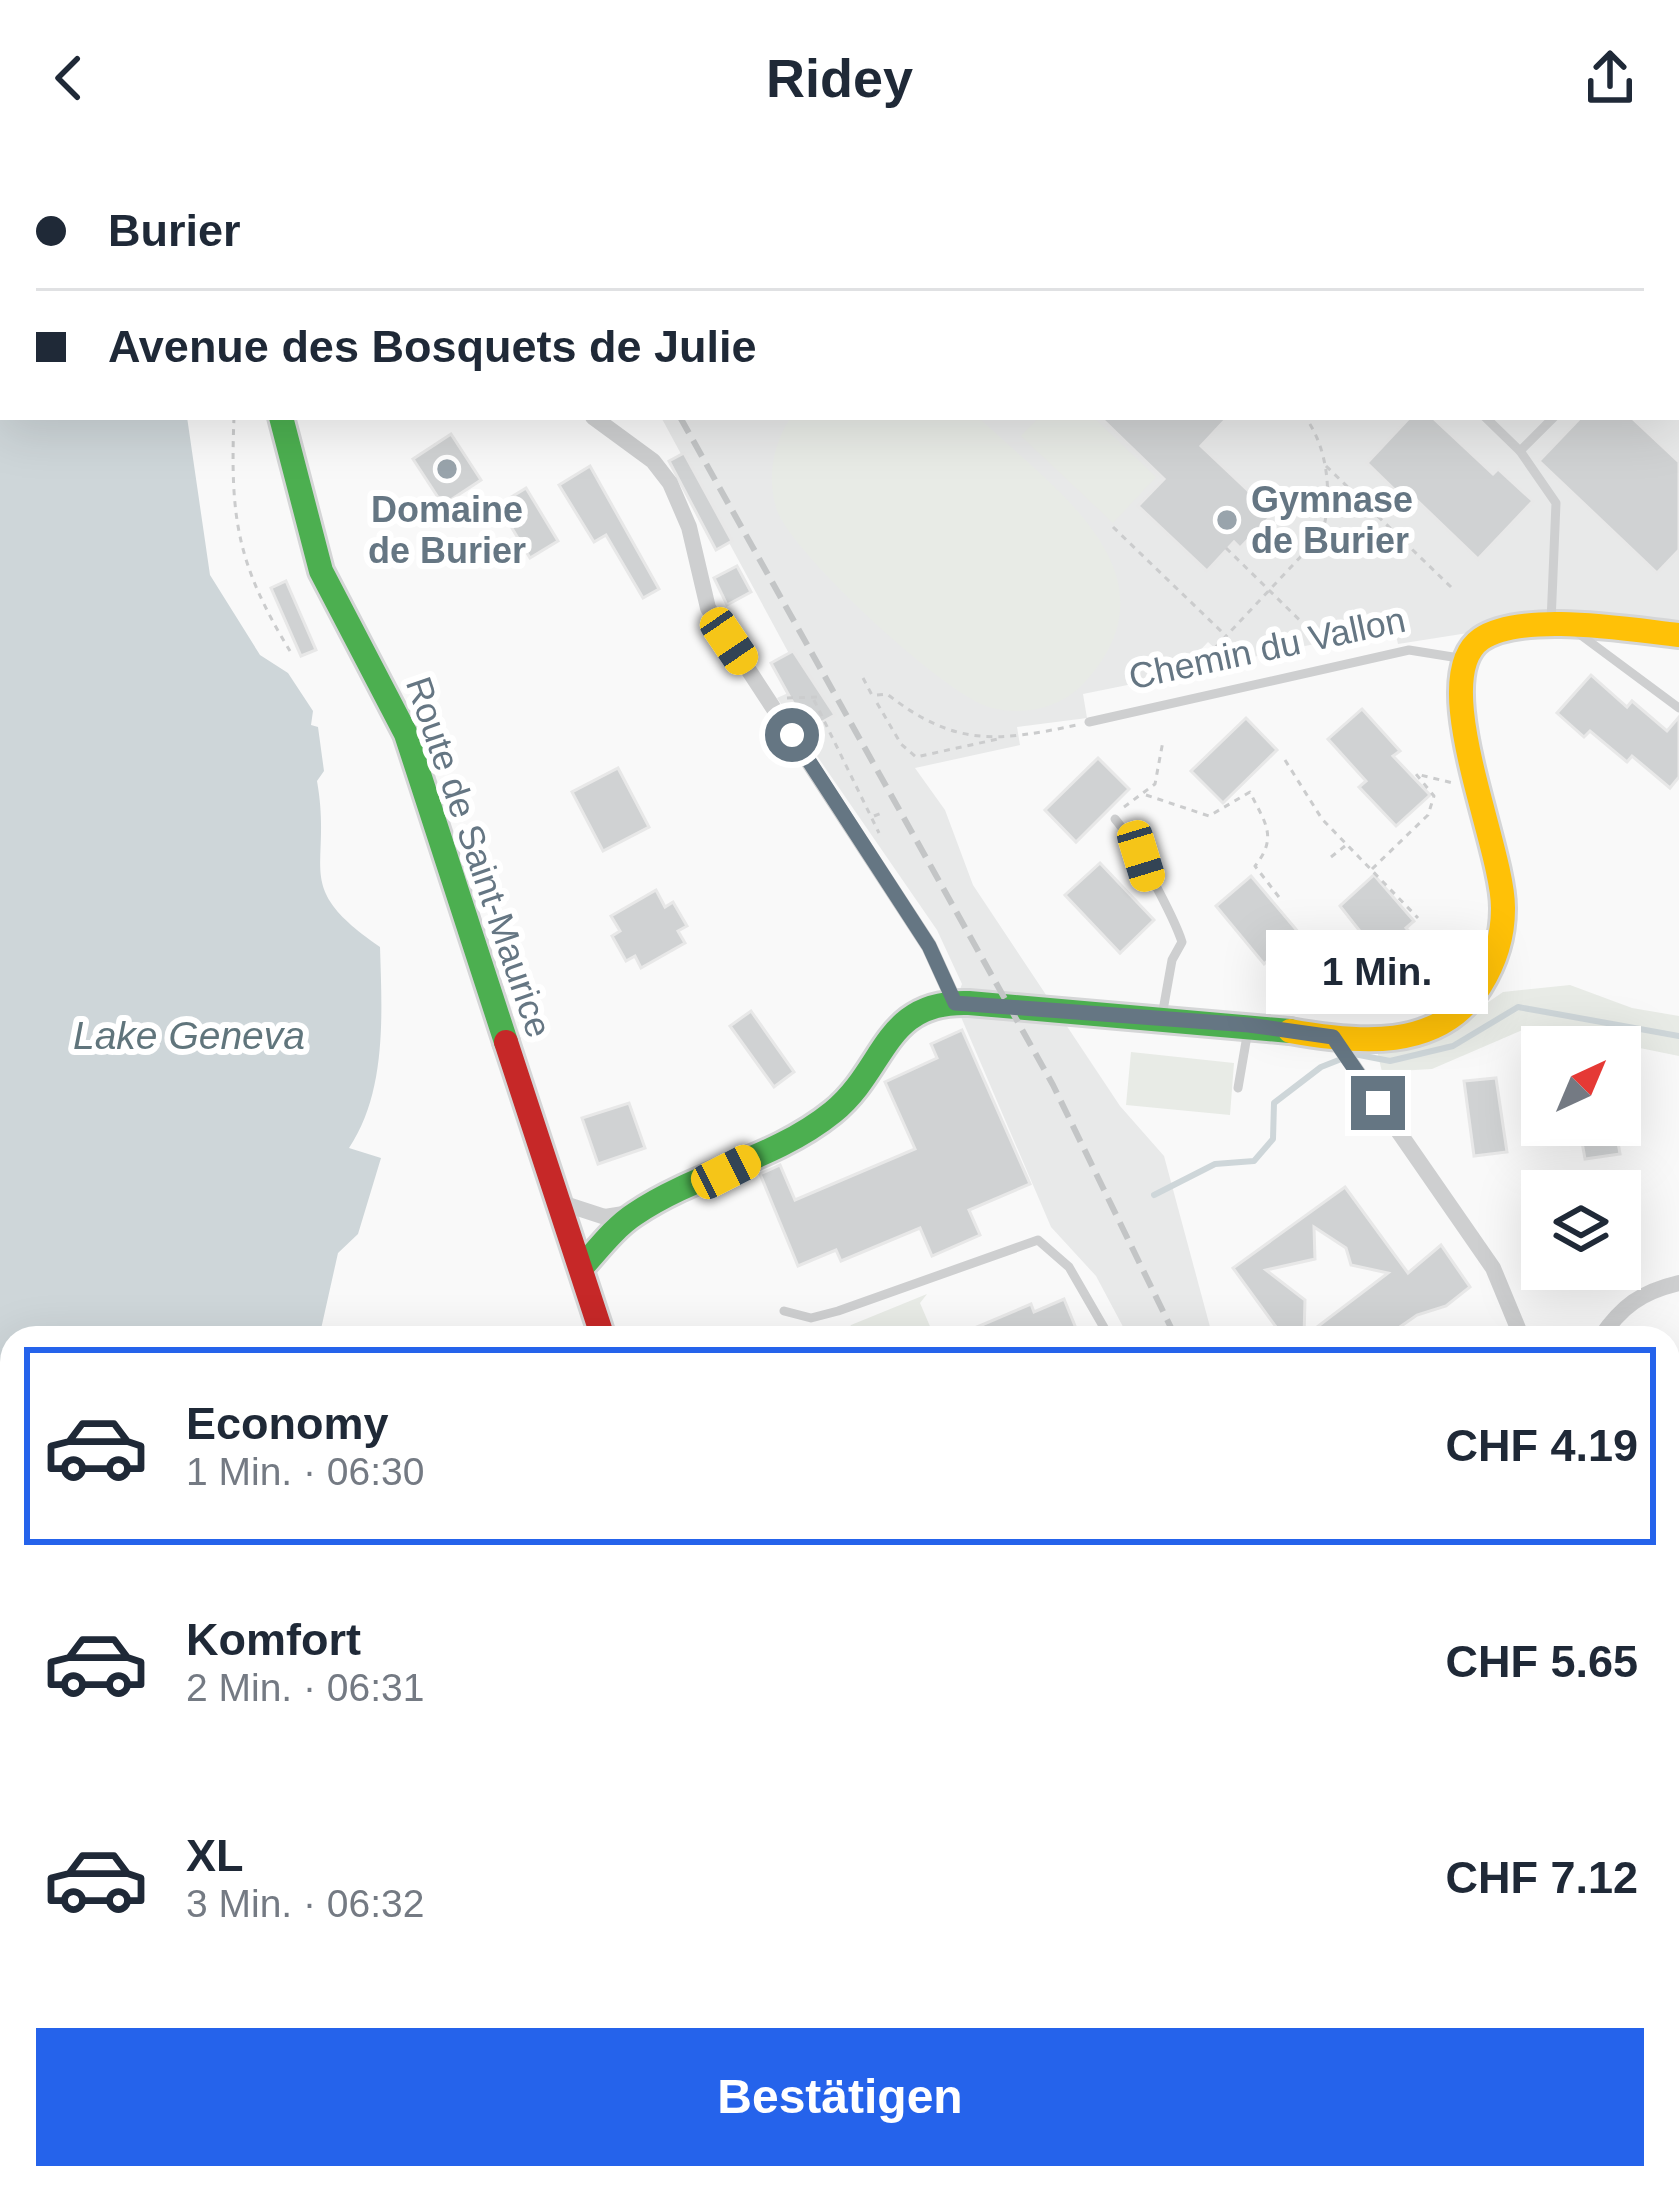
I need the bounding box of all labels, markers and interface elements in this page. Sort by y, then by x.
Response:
icon: back [36,45,102,111]
icon: share [1577,45,1643,111]
text: Ridey [766,48,913,108]
text: Burier [108,205,241,256]
text: Avenue des Bosquets de Julie [108,321,757,372]
marker: Domaine de Burier [434,456,460,482]
place label: Gymnase de Burier [1251,479,1413,561]
place label: Domaine de Burier [368,489,526,571]
marker: Gymnase de Burier [1214,507,1240,533]
street label: Chemin du Vallon [1125,599,1409,697]
car [694,601,764,681]
street label: Route de Saint-Maurice [398,672,560,1042]
route start [765,708,819,762]
car [1113,816,1169,896]
callout: 1 Min. [1267,929,1489,1013]
text: 1 Min. [1322,950,1432,993]
water label: Lake Geneva [73,1014,305,1057]
north arrow [1521,1026,1641,1146]
map controls [1521,1026,1641,1290]
route end [1351,1076,1405,1130]
car [686,1140,766,1204]
button: layers [1521,1170,1641,1290]
icon: car [42,1392,150,1500]
text: Economy [186,1398,389,1449]
text: CHF 4.19 [1445,1420,1638,1471]
text: 1 Min. · 06:30 [186,1450,424,1493]
icon: car [42,1608,150,1716]
text: Komfort [186,1614,361,1665]
text: CHF 5.65 [1445,1636,1638,1687]
text: 2 Min. · 06:31 [186,1666,424,1709]
icon: car [42,1824,150,1932]
text: XL [186,1830,244,1881]
text: CHF 7.12 [1445,1852,1638,1903]
text: 3 Min. · 06:32 [186,1882,424,1925]
button: Bestätigen [36,2028,1644,2166]

